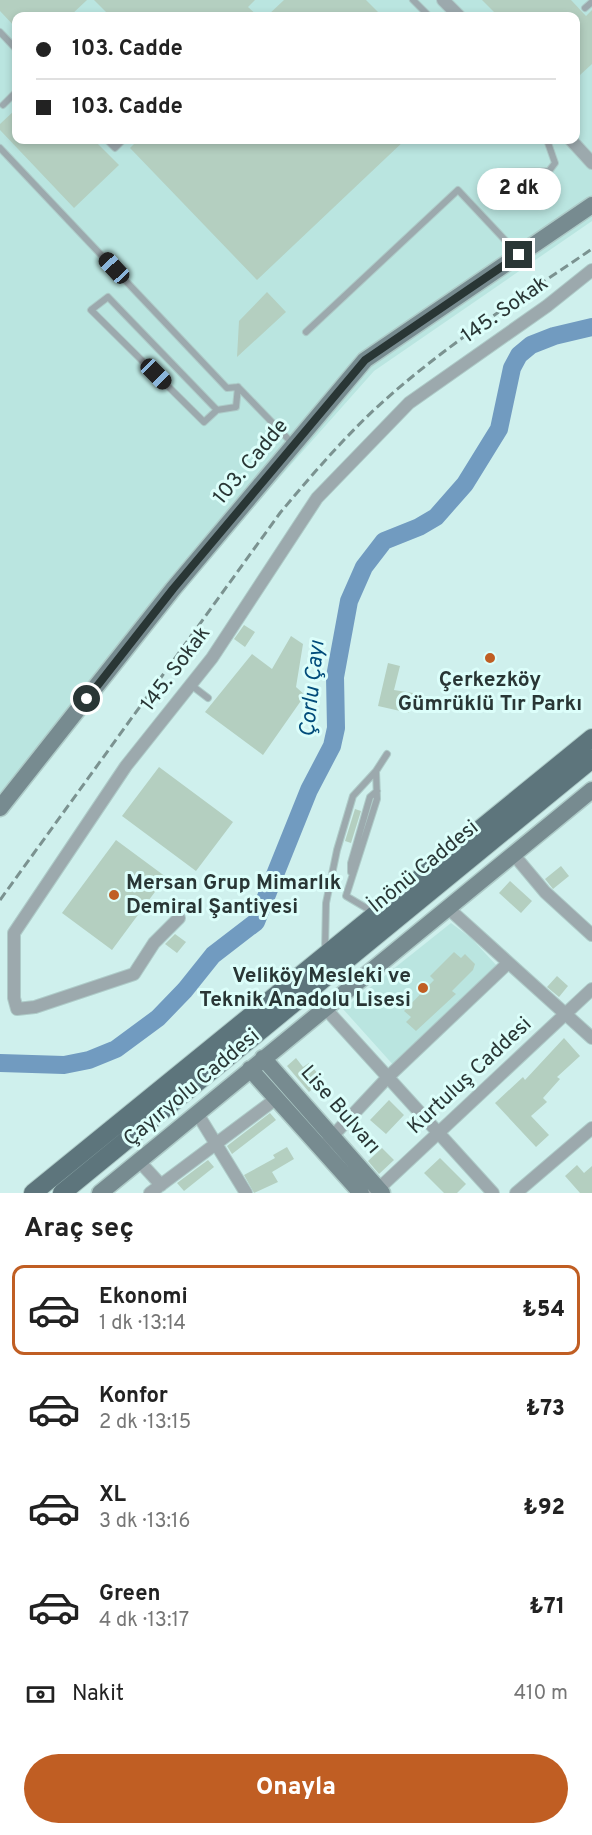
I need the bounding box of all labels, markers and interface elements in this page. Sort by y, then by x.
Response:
text: 103. Cadde [72,36,183,63]
text: 103. Cadde [72,94,183,121]
callout: 2 dk [477,168,561,210]
text: 2 dk [499,176,539,202]
route end [505,241,532,268]
car [95,249,133,287]
street label: 145. Sokak [456,270,554,350]
car [137,355,175,393]
street label: 103. Cadde [207,414,295,510]
street label: 145. Sokak [135,621,217,717]
water label: Çorlu Çayı [295,639,332,739]
marker: Çerkezköy Gümrüklü Tır Parkı [483,651,497,665]
place label: Çerkezköy Gümrüklü Tır Parkı [398,667,582,718]
route start [73,685,100,712]
street label: İnönü Caddesi [364,815,484,919]
place label: Mersan Grup Mimarlık Demiral Şantiyesi [126,870,342,921]
marker: Mersan Grup Mimarlık Demiral Şantiyesi [107,888,121,902]
place label: Veliköy Mesleki ve Teknik Anadolu Lisesi [199,963,411,1014]
marker: Veliköy Mesleki ve Teknik Anadolu Lisesi [416,981,430,995]
street label: Kurtuluş Caddesi [402,1011,538,1141]
street label: Çayıryolu Caddesi [118,1023,266,1153]
street label: Lise Bulvarı [294,1060,386,1160]
text: Araç seç [24,1212,134,1246]
icon: car [27,1283,81,1337]
text: Ekonomi [99,1284,188,1311]
text: ₺54 [522,1297,565,1324]
text: 1 dk · 13:14 [99,1311,186,1337]
icon: car [27,1382,81,1436]
text: Konfor [99,1383,168,1410]
text: ₺73 [526,1396,565,1423]
text: 2 dk · 13:15 [99,1410,191,1436]
icon: car [27,1481,81,1535]
text: XL [99,1482,126,1509]
text: ₺92 [523,1495,565,1522]
text: 3 dk · 13:16 [99,1509,190,1535]
icon: car [27,1580,81,1634]
text: Green [99,1581,161,1608]
text: ₺71 [529,1594,565,1621]
text: 4 dk · 13:17 [99,1608,189,1634]
icon: cash [24,1678,57,1711]
text: Nakit [72,1681,124,1708]
text: 410 m [514,1681,568,1707]
button: Onayla [24,1754,568,1823]

